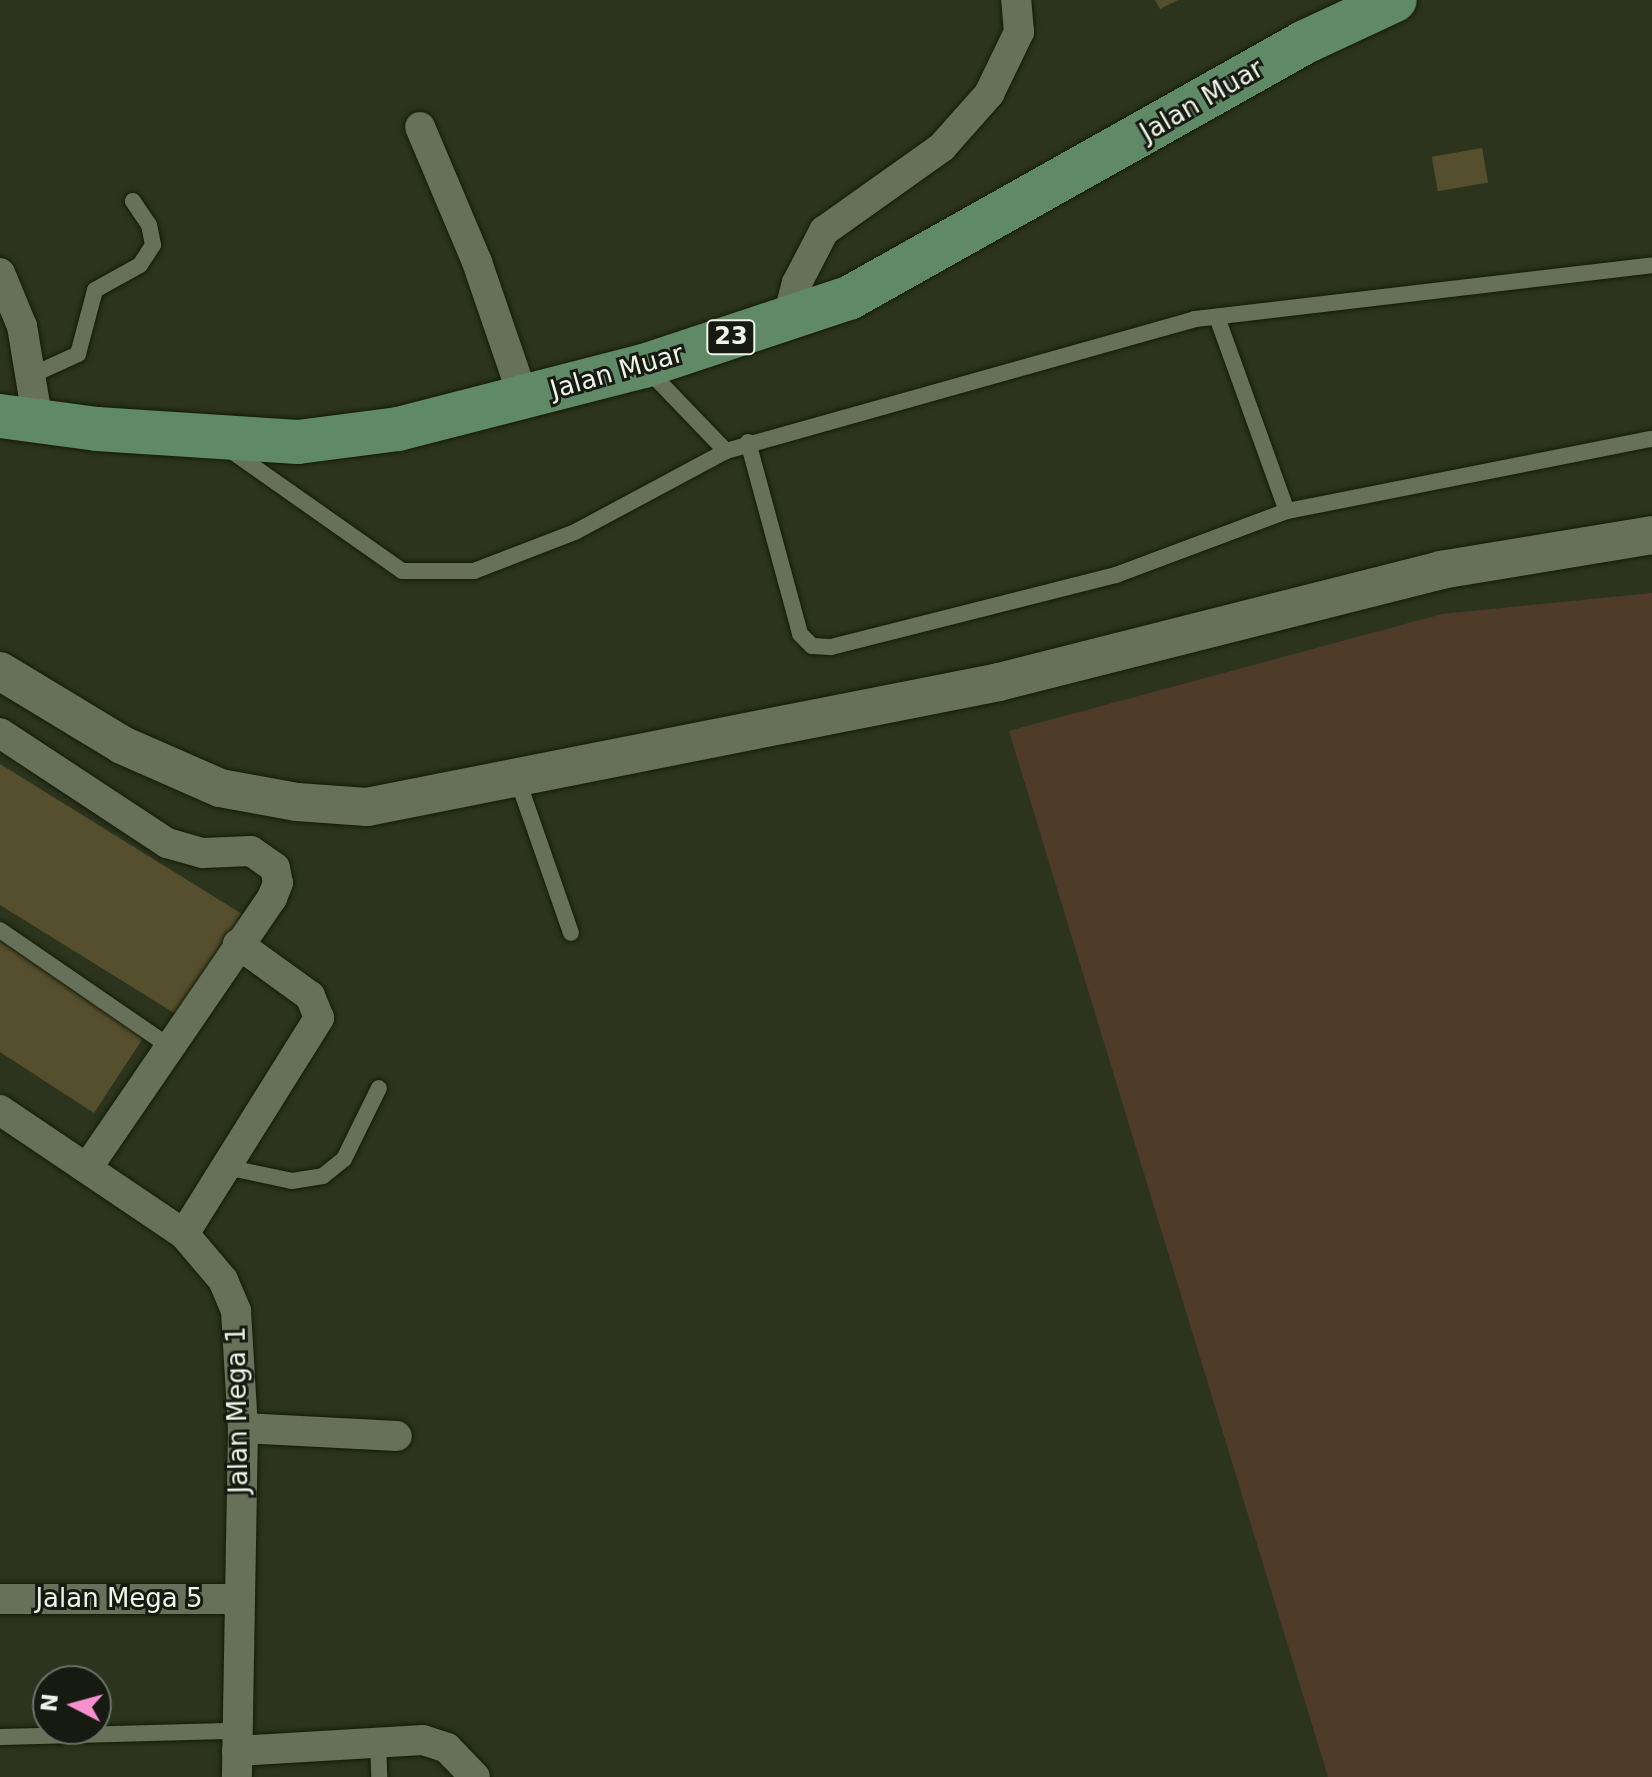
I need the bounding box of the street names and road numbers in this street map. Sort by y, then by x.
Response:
street label: Jalan Muar [1135,53,1269,149]
road number: 23 [705,317,757,357]
street label: Jalan Muar [547,338,687,406]
street label: Jalan Mega 1 [221,1326,255,1494]
street label: Jalan Mega 5 [35,1583,203,1615]

